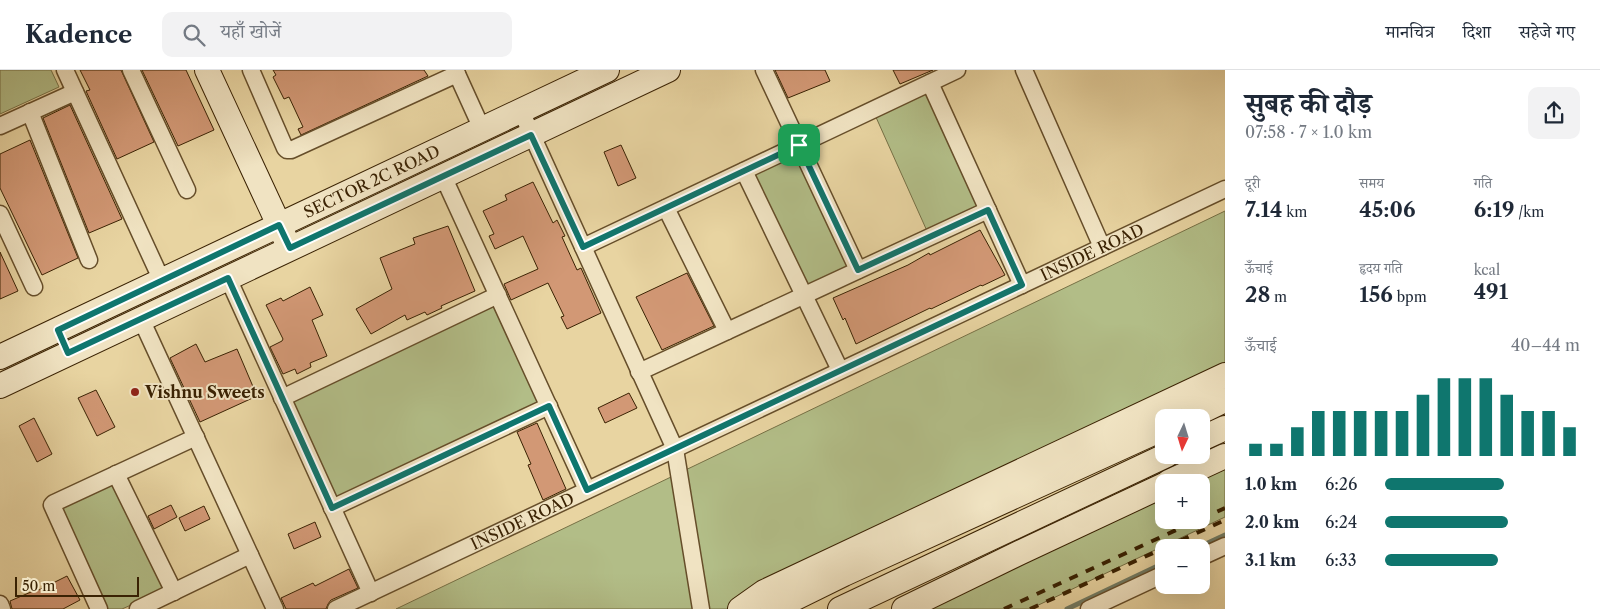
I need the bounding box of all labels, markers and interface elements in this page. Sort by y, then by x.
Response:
search box [162,12,512,57]
text: Kadence [25,20,132,49]
text: यहाँ खोजें [220,20,281,43]
icon: search [180,21,208,49]
text: मानचित्र [1386,21,1434,43]
text: दिशा [1462,21,1491,43]
text: सहेजे गए [1519,21,1575,43]
text: सुबह की दौड़ [1245,86,1372,120]
button: share [1528,87,1580,139]
text: 07:58 · 7 × 1.0 km [1245,122,1372,142]
pin [778,124,820,166]
icon: arrive [785,131,813,159]
street label: SECTOR 2C ROAD [300,141,443,222]
text: दूरी [1245,174,1260,192]
text: समय [1359,174,1384,192]
text: गति [1474,174,1492,192]
text: 7.14 [1245,197,1283,222]
text: 45:06 [1359,197,1416,222]
text: 6:19 [1474,197,1514,222]
text: km [1283,203,1307,221]
text: /km [1514,203,1544,221]
street label: INSIDE ROAD [1037,219,1147,285]
text: ऊँचाई [1245,259,1273,277]
text: हृदय गति [1359,259,1402,277]
text: kcal [1474,261,1500,279]
text: 491 [1474,279,1508,304]
text: 28 [1245,282,1270,307]
text: 156 [1359,282,1393,307]
text: m [1270,288,1287,306]
text: bpm [1393,288,1427,306]
text: ऊँचाई [1245,335,1277,355]
text: 40–44 m [1511,335,1580,355]
place label: Vishnu Sweets [144,382,265,402]
marker: Vishnu Sweets [129,386,141,398]
north arrow [1155,409,1210,464]
map controls [1155,409,1210,594]
button: + [1155,474,1210,529]
text: 1.0 km [1245,474,1297,494]
text: 6:26 [1325,474,1357,494]
street label: INSIDE ROAD [467,488,577,554]
text: 2.0 km [1245,512,1299,532]
text: 6:24 [1325,512,1357,532]
button: − [1155,539,1210,594]
text: 3.1 km [1245,550,1296,570]
text: 6:33 [1325,550,1356,570]
scale bar [15,574,139,597]
text: 50 m [22,577,55,595]

